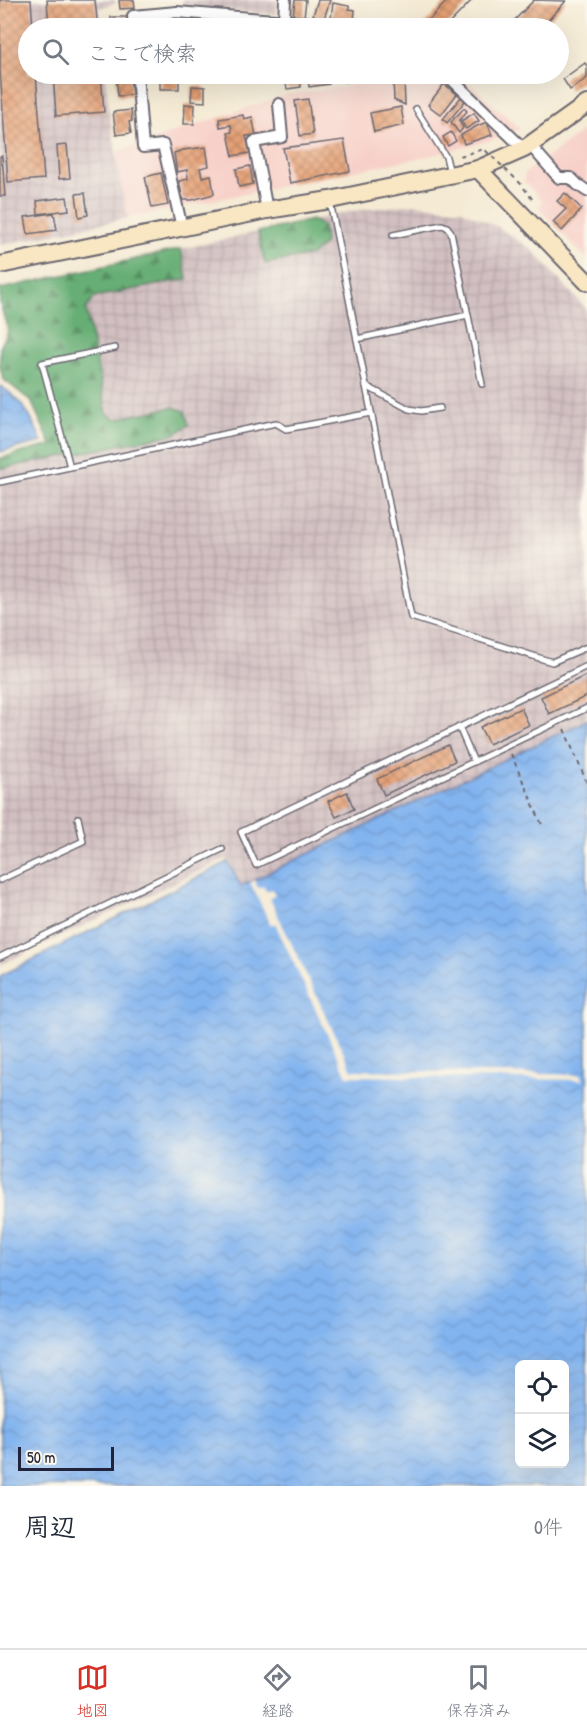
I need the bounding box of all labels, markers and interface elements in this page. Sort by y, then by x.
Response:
search box [18,18,569,84]
icon: search [39,35,72,68]
text: ここで検索 [87,38,197,68]
map controls [515,1360,569,1468]
button: locate [515,1360,569,1414]
button: layers [515,1414,569,1468]
scale bar [18,1444,114,1472]
text: 50 m [27,1446,56,1468]
text: 周辺 [24,1509,76,1544]
text: 0件 [534,1513,563,1540]
tab: 地図 [76,1661,109,1721]
tab: 経路 [261,1661,294,1721]
tab: 保存済み [447,1661,511,1721]

